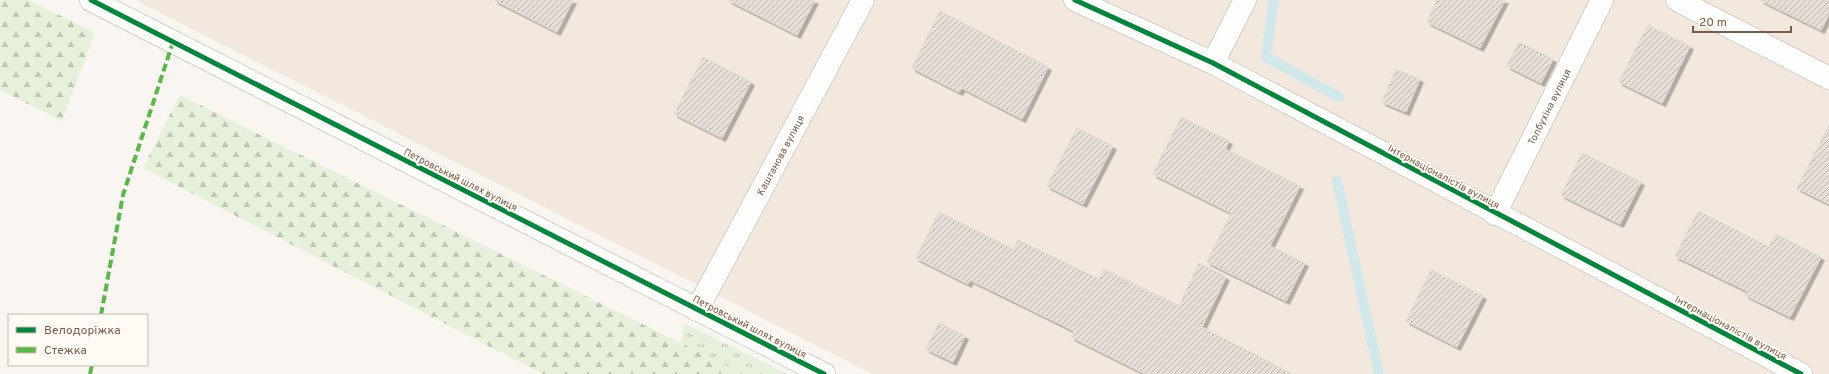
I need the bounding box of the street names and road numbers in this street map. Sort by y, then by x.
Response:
street label: Толбухіна вулиця [1525,67,1575,148]
street label: Каштанова вулиця [755,113,808,198]
street label: Інтернаціоналістів вулиця [1385,142,1501,212]
street label: Петровський шлях вулиця [401,146,519,215]
street label: Петровський шлях вулиця [690,293,808,362]
street label: Інтернаціоналістів вулиця [1672,293,1788,363]

